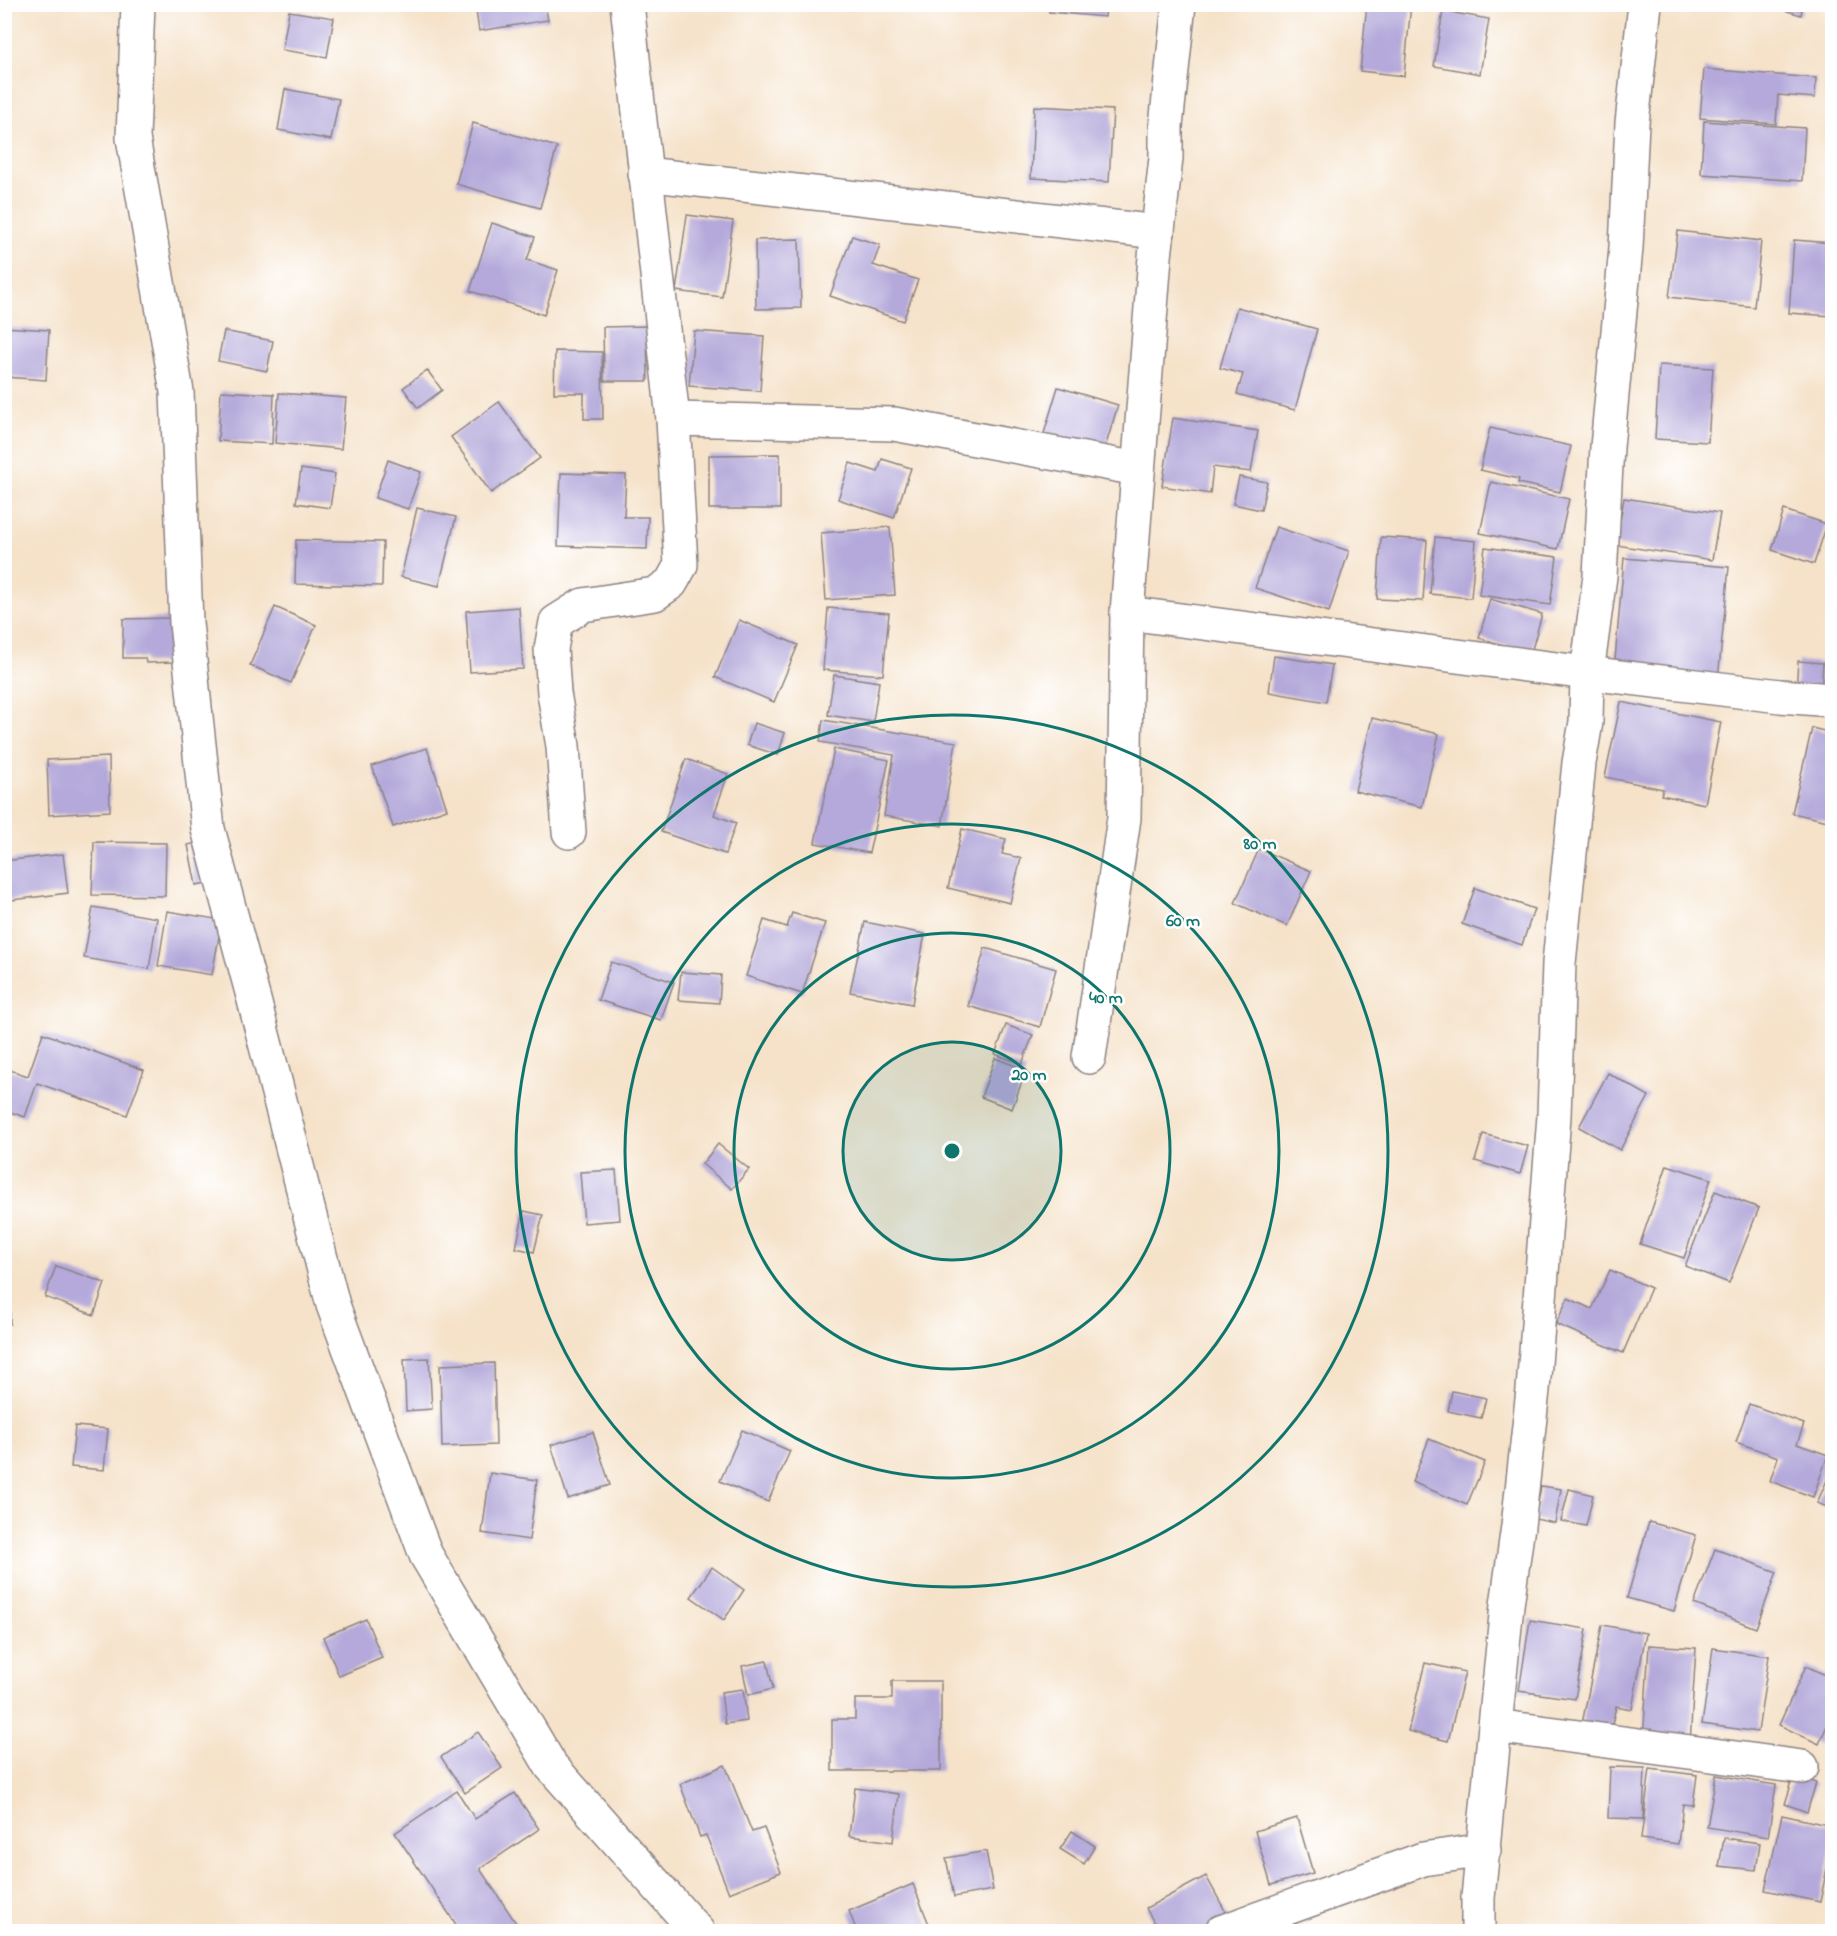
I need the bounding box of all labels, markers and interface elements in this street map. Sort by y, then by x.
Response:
text: 80 m [1243,832,1277,858]
text: 60 m [1166,909,1200,935]
text: 40 m [1089,986,1123,1012]
text: 20 m [1010,1063,1047,1089]
centre of rings [942,1141,962,1161]

